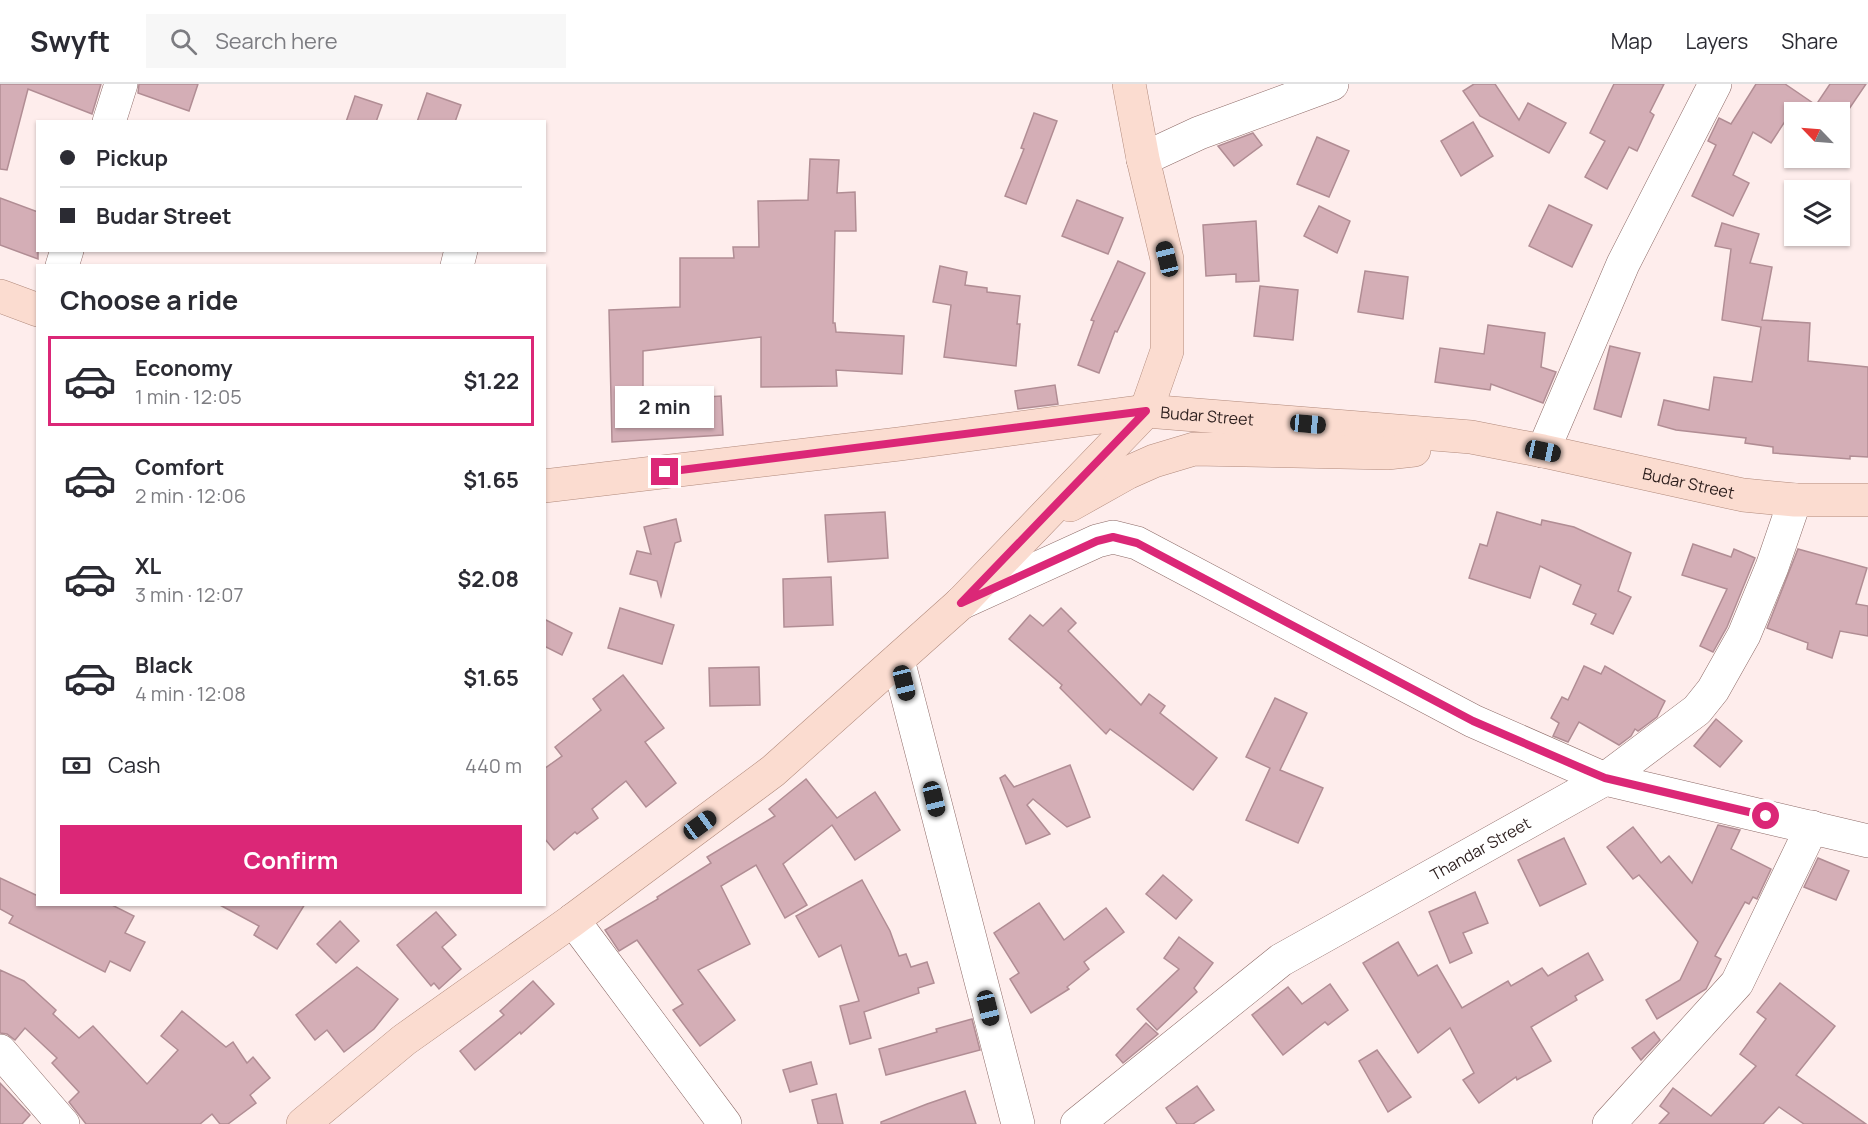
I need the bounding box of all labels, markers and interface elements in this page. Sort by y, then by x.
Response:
search box [146,14,566,68]
text: Swyft [30,22,110,60]
icon: search [167,25,200,58]
text: Search here [215,26,338,56]
text: Map [1611,27,1652,55]
text: Layers [1685,27,1748,55]
text: Share [1781,27,1838,55]
north arrow [1784,102,1850,168]
map controls [1784,102,1850,246]
text: Pickup [96,143,168,173]
button: layers [1784,180,1850,246]
text: Budar Street [96,201,232,231]
car [1154,239,1180,279]
text: Choose a ride [60,281,238,318]
text: Economy [135,353,233,383]
icon: car [63,354,117,408]
text: $1.22 [464,366,519,396]
text: 1 min · 12:05 [135,383,242,410]
callout: 2 min [616,385,714,427]
text: 2 min [638,393,691,420]
street label: Budar Street [1160,401,1255,431]
car [1289,413,1327,435]
car [1524,438,1562,464]
text: Comfort [135,452,224,482]
icon: car [63,453,117,507]
route end [651,458,678,485]
street label: Budar Street [1640,462,1737,504]
text: $1.65 [463,465,519,495]
text: 2 min · 12:06 [135,482,246,509]
text: XL [135,551,161,581]
icon: car [63,552,117,606]
text: $2.08 [457,564,519,594]
text: 3 min · 12:07 [135,581,244,608]
text: Black [135,650,192,680]
icon: car [63,651,117,705]
text: $1.65 [463,663,519,693]
car [891,663,917,703]
text: 4 min · 12:08 [135,680,246,707]
icon: cash [60,749,93,782]
text: Cash [108,750,161,780]
text: 440 m [465,752,522,779]
car [921,779,947,819]
route start [1752,802,1779,829]
car [680,807,720,843]
street label: Thandar Street [1426,812,1534,886]
button: Confirm [60,825,522,894]
car [975,988,1001,1028]

